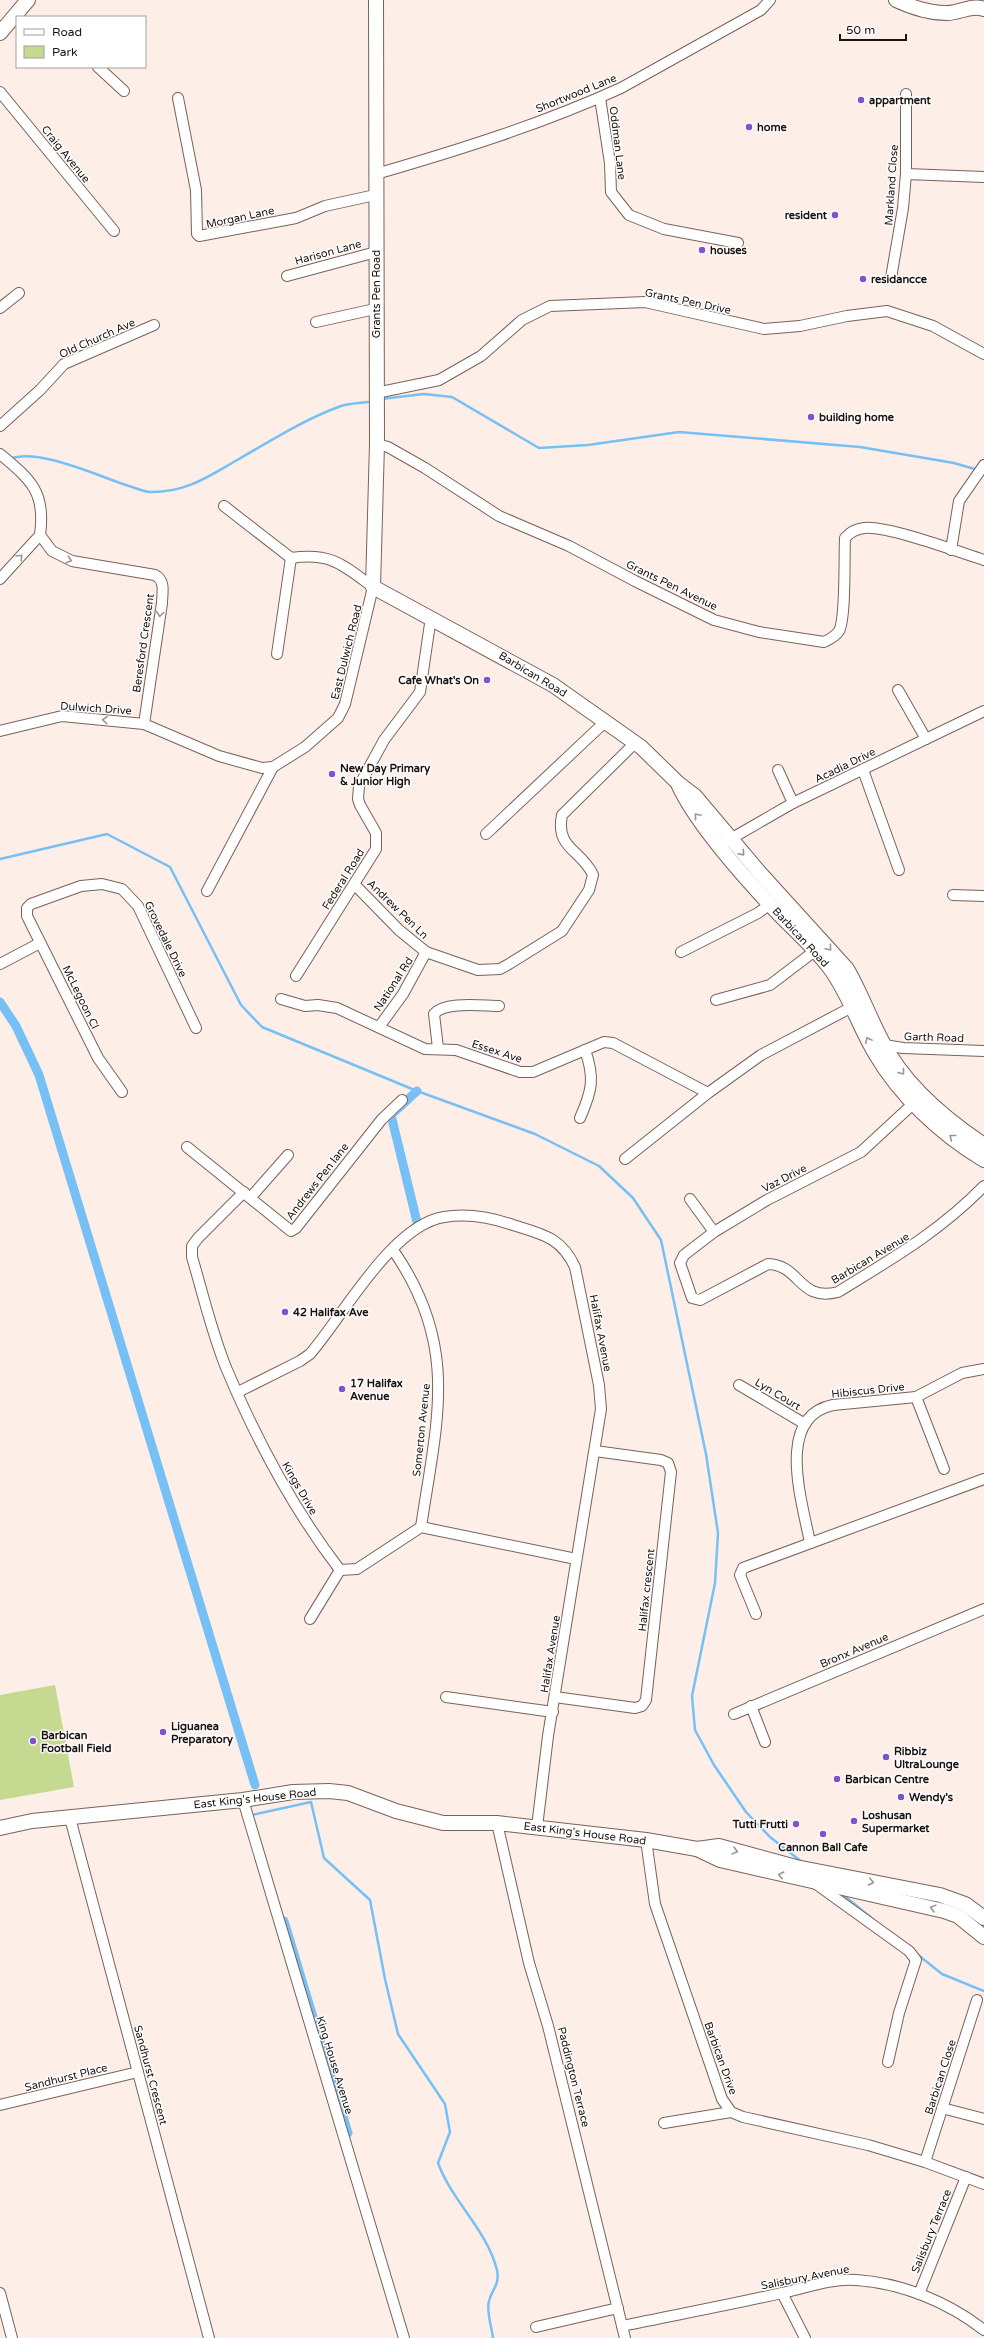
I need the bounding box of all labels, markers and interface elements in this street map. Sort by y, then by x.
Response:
legend [16,16,146,68]
scale bar [840,16,906,42]
text: 50 m [846,23,875,37]
text: Road [52,25,82,39]
text: Park [52,45,78,59]
street label: Shortwood Lane [534,71,618,116]
place label: appartment [869,94,932,108]
marker: appartment [856,95,866,105]
street label: Oddman Lane [607,106,628,181]
place label: home [757,121,787,134]
marker: home [744,122,754,132]
street label: Craig Avenue [39,123,93,186]
street label: Markland Close [882,144,901,226]
street label: Morgan Lane [205,204,275,231]
place label: resident [785,209,828,222]
marker: resident [830,210,840,220]
street label: Harison Lane [293,237,363,268]
place label: houses [710,244,748,257]
marker: houses [697,245,707,255]
street label: Grants Pen Road [370,250,383,338]
place label: residancce [871,273,928,286]
marker: residancce [858,274,868,284]
street label: Grants Pen Drive [644,286,732,317]
street label: Old Church Ave [57,316,137,361]
place label: building home [819,411,895,425]
marker: building home [806,412,816,422]
one-way arrow [16,555,23,562]
one-way arrow [65,555,72,564]
street label: Grants Pen Avenue [624,558,720,613]
street label: Beresford Crescent [130,593,157,693]
street label: East Dulwich Road [328,603,365,701]
one-way arrow [156,611,165,617]
street label: Barbican Road [496,649,569,700]
place label: Cafe What's On [398,674,479,687]
marker: Cafe What's On [482,675,492,685]
street label: Dulwich Drive [60,700,132,717]
one-way arrow [102,716,108,725]
street label: Acadia Drive [813,745,878,786]
place label: New Day Primary & Junior High [340,762,430,789]
marker: New Day Primary & Junior High [327,769,337,779]
one-way arrow [694,813,701,820]
street label: Federal Road [320,846,367,912]
one-way arrow [737,848,744,855]
street label: Andrew Pen Ln [364,877,431,942]
street label: Grovedale Drive [142,899,190,979]
street label: Barbican Road [770,905,832,970]
one-way arrow [825,944,832,951]
street label: National Rd [371,955,416,1014]
street label: McLegoon Cl [60,963,102,1031]
street label: Garth Road [904,1030,964,1045]
street label: Essex Ave [470,1037,524,1066]
one-way arrow [865,1037,873,1044]
one-way arrow [897,1067,904,1074]
one-way arrow [950,1135,957,1142]
street label: Andrews Pen lane [283,1140,351,1222]
street label: Vaz Drive [760,1162,809,1195]
street label: Barbican Avenue [829,1230,912,1287]
street label: Halifax Avenue [587,1293,614,1373]
place label: 42 Halifax Ave [293,1306,369,1319]
marker: 42 Halifax Ave [280,1307,290,1317]
street label: Lyn Court [753,1376,803,1413]
place label: 17 Halifax Avenue [350,1377,403,1403]
street label: Hibiscus Drive [831,1380,905,1401]
street label: Somerton Avenue [410,1383,433,1477]
marker: 17 Halifax Avenue [337,1384,347,1394]
street label: Kings Drive [279,1459,320,1517]
street label: Halifax crescent [636,1548,657,1632]
street label: Halifax Avenue [538,1614,563,1694]
street label: Bronx Avenue [818,1630,890,1671]
place label: Liguanea Preparatory [171,1720,233,1747]
marker: Liguanea Preparatory [158,1727,168,1737]
place label: Barbican Football Field [41,1729,112,1755]
marker: Barbican Football Field [28,1736,38,1746]
place label: Ribbiz UltraLounge [894,1745,960,1772]
marker: Ribbiz UltraLounge [881,1752,891,1762]
place label: Barbican Centre [845,1773,930,1786]
marker: Barbican Centre [832,1774,842,1784]
street label: East King's House Road [193,1786,317,1811]
place label: Wendy's [909,1791,954,1805]
marker: Wendy's [896,1792,906,1802]
place label: Loshusan Supermarket [862,1809,930,1836]
marker: Loshusan Supermarket [849,1816,859,1826]
place label: Tutti Frutti [732,1818,788,1831]
marker: Tutti Frutti [791,1819,801,1829]
street label: East King's House Road [523,1820,647,1847]
marker: Cannon Ball Cafe [818,1829,828,1839]
place label: Cannon Ball Cafe [778,1841,868,1854]
one-way arrow [732,1846,738,1854]
one-way arrow [777,1871,784,1879]
one-way arrow [868,1878,874,1886]
one-way arrow [930,1904,937,1913]
street label: King House Avenue [313,2015,356,2116]
street label: Barbican Drive [701,2020,740,2096]
street label: Sandhurst Crescent [131,2024,170,2126]
street label: Paddington Terrace [555,2026,592,2129]
street label: Barbican Close [922,2038,959,2116]
street label: Sandhurst Place [23,2061,109,2094]
street label: Salisbury Terrace [909,2187,954,2275]
street label: Salisbury Avenue [760,2263,850,2292]

